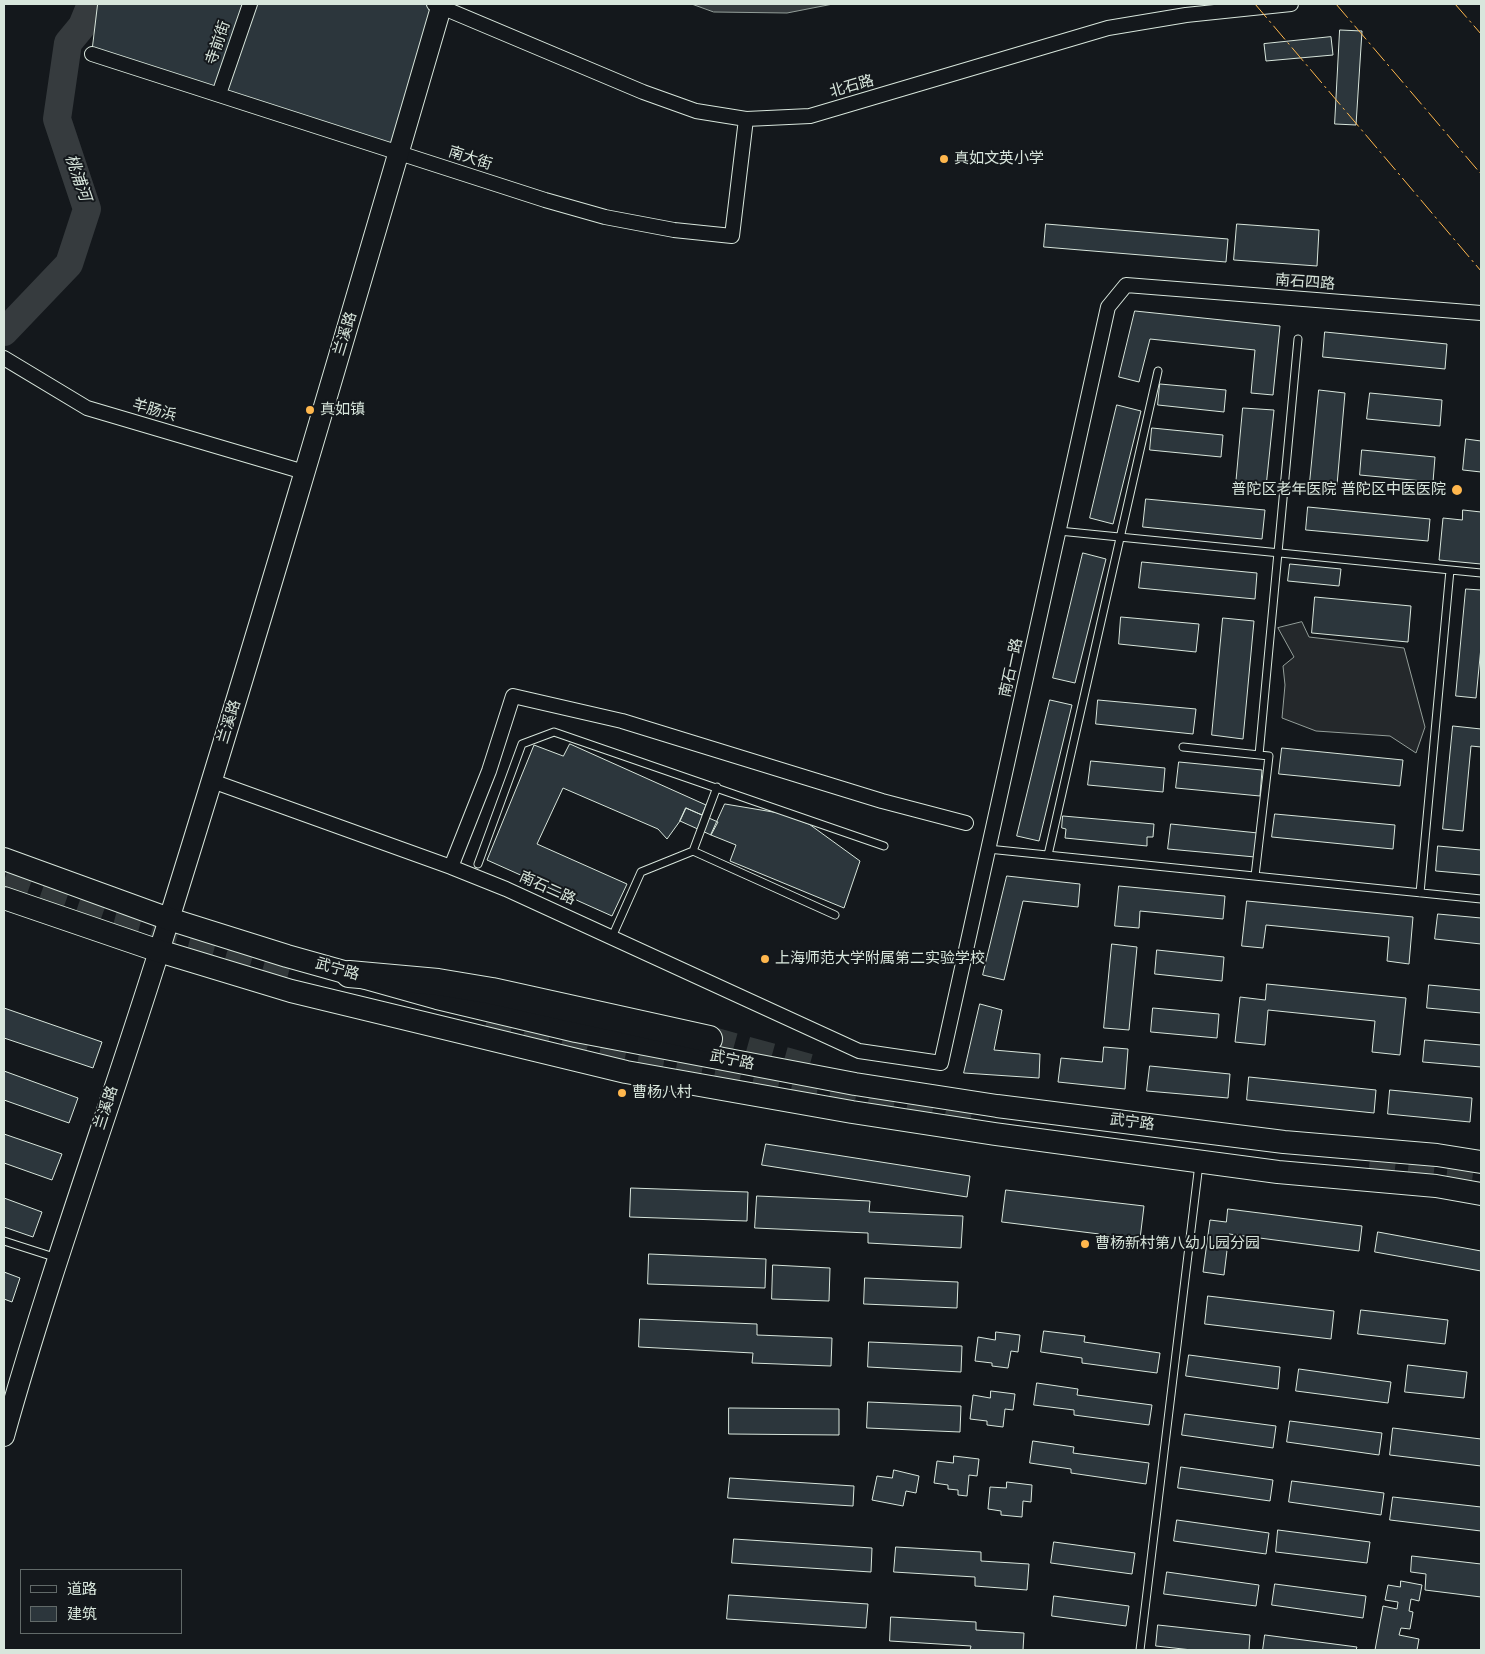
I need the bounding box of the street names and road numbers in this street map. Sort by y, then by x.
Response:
street label: 寺前街 [203,19,235,67]
street label: 北石路 [828,72,876,102]
street label: 南大街 [446,143,494,175]
street label: 南石四路 [1274,272,1336,294]
street label: 兰溪路 [331,310,361,358]
street label: 羊肠浜 [130,396,178,426]
street label: 南石一路 [997,637,1027,699]
street label: 兰溪路 [215,698,245,746]
street label: 南石二路 [516,869,578,909]
street label: 武宁路 [313,955,361,985]
street label: 武宁路 [708,1048,756,1074]
street label: 兰溪路 [91,1084,123,1132]
street label: 武宁路 [1109,1111,1155,1135]

